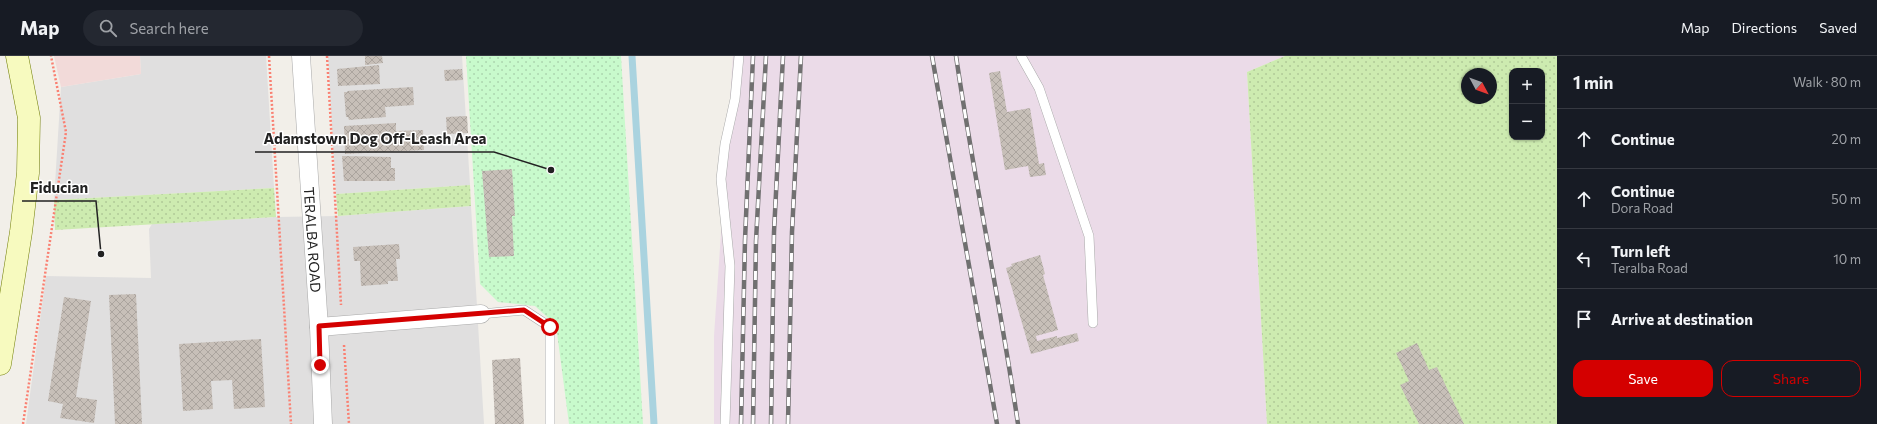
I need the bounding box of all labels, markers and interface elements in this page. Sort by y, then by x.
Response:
search box [83,10,363,46]
text: Map [20,16,59,39]
icon: search [97,17,119,39]
text: Search here [129,19,209,37]
text: Map [1681,19,1710,36]
text: Directions [1732,19,1797,36]
text: Saved [1819,19,1857,36]
north arrow [1461,68,1497,104]
map controls [1509,68,1545,140]
button: + [1509,68,1545,104]
text: 1 min [1573,72,1613,93]
text: Walk · 80 m [1793,74,1861,90]
button: − [1509,104,1545,140]
callout: Adamstown Dog Off-Leash Area [255,125,494,152]
icon: ahead [1573,128,1595,150]
text: Adamstown Dog Off-Leash Area [264,129,487,147]
text: Continue [1611,130,1675,148]
text: 20 m [1832,131,1861,147]
callout: Fiducian [22,174,96,201]
text: Fiducian [30,178,88,196]
text: Continue [1611,182,1675,200]
street label: TERALBA ROAD [301,186,325,293]
icon: ahead [1573,188,1595,210]
text: 50 m [1831,191,1861,207]
text: Dora Road [1611,200,1673,216]
text: Turn left [1611,242,1670,260]
icon: left [1573,248,1595,270]
text: 10 m [1833,251,1861,267]
text: Teralba Road [1611,260,1688,276]
icon: arrive [1573,308,1595,330]
text: Arrive at destination [1611,310,1753,328]
route start [541,318,559,336]
route end [311,356,329,374]
button: Save [1573,360,1713,397]
button: Share [1721,360,1861,397]

